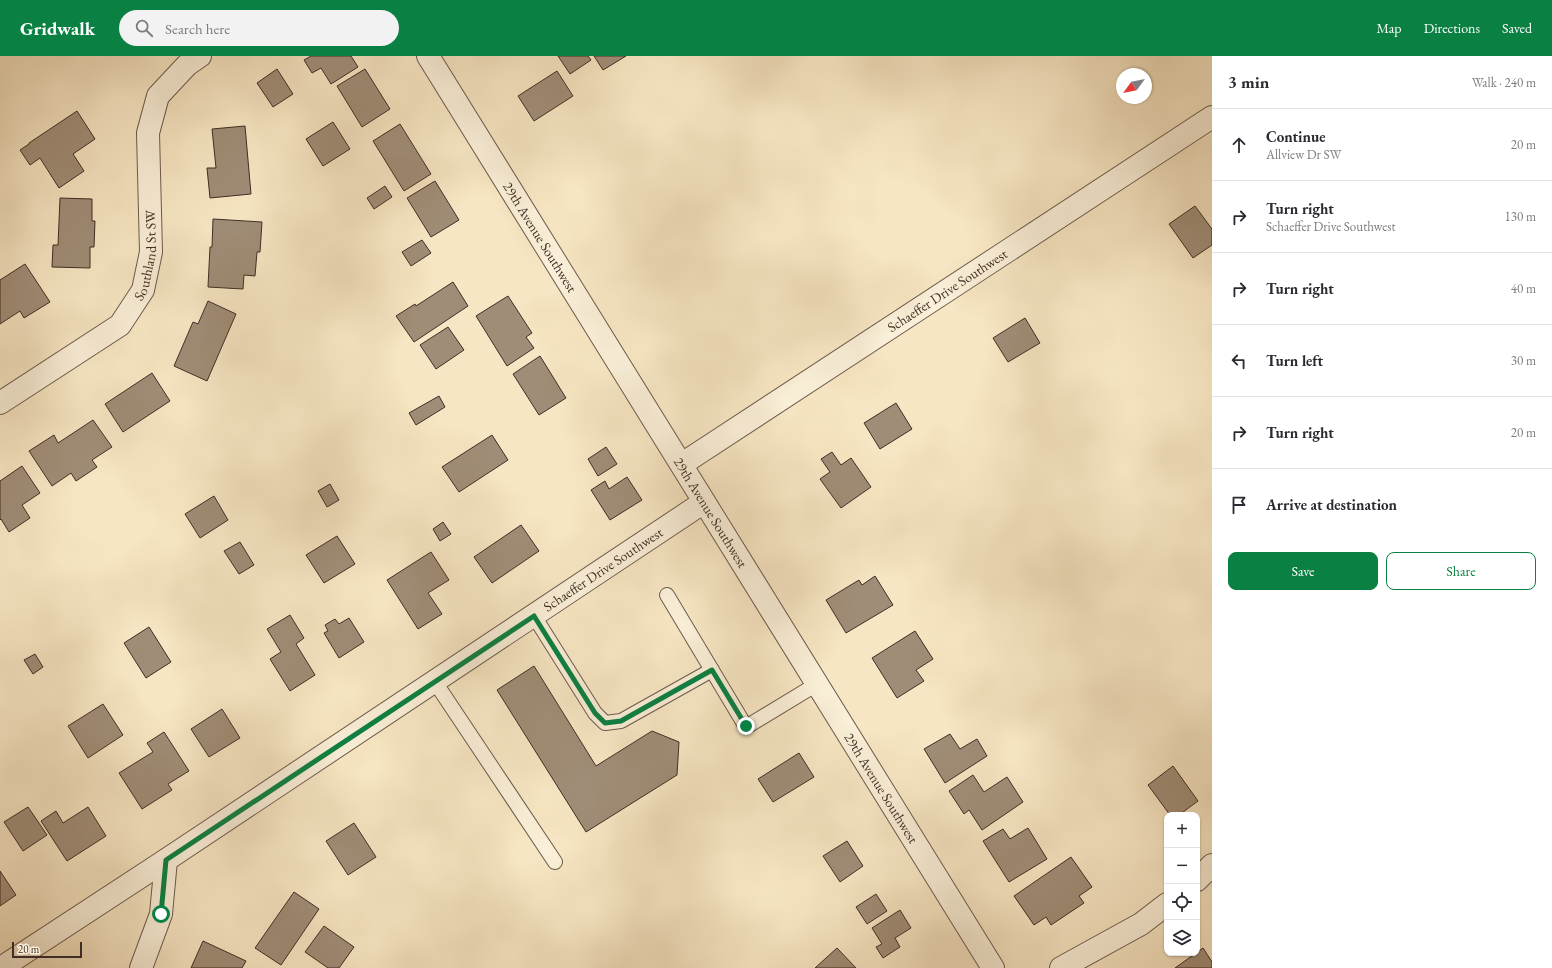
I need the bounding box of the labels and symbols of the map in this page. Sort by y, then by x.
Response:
north arrow [1116,68,1152,104]
street label: 29th Avenue Southwest [499,178,582,296]
street label: Southland St SW [129,209,160,304]
street label: Schaeffer Drive Southwest [884,244,1011,336]
street label: 29th Avenue Southwest [670,454,752,572]
street label: Schaeffer Drive Southwest [540,523,667,615]
route end [737,717,755,735]
street label: 29th Avenue Southwest [840,729,923,847]
route start [152,905,170,923]
scale bar [12,940,82,959]

